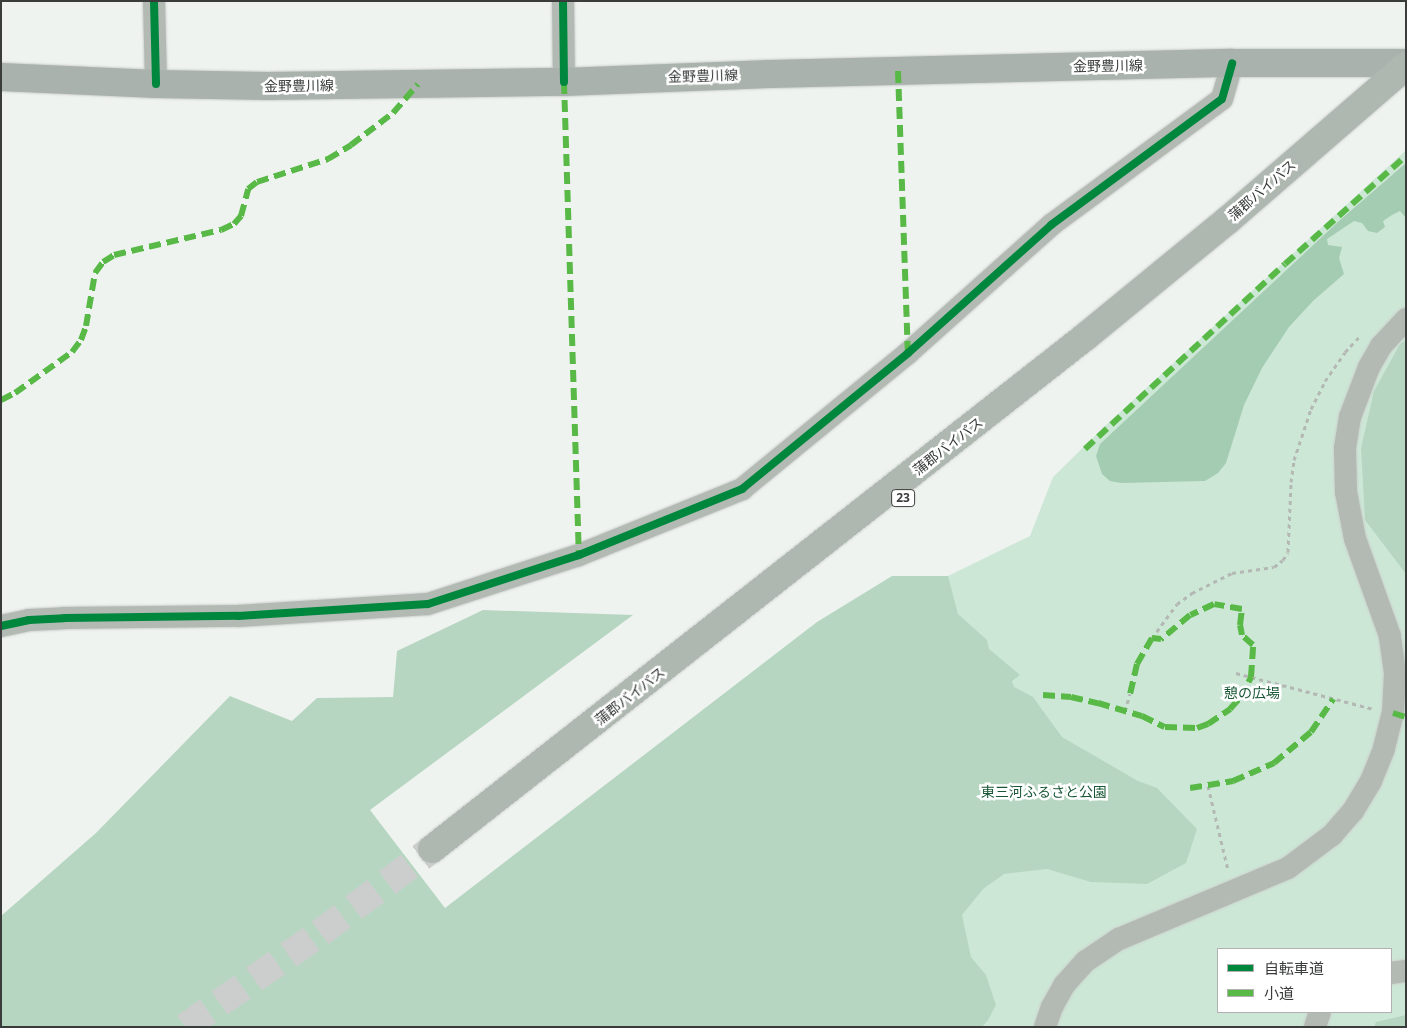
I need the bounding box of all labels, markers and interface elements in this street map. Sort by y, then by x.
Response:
street label: 金野豊川線 [1073,57,1143,75]
street label: 金野豊川線 [668,66,738,86]
street label: 金野豊川線 [264,77,334,95]
street label: 蒲郡バイパス [1225,156,1299,224]
street label: 蒲郡バイパス [910,414,986,478]
road number: 23 [890,488,916,508]
street label: 蒲郡バイパス [592,664,668,728]
park label: 憩の広場 [1224,685,1280,701]
park label: 東三河ふるさと公園 [981,784,1107,800]
legend [1217,948,1392,1013]
text: 自転車道 [1264,958,1324,978]
text: 小道 [1264,983,1294,1003]

